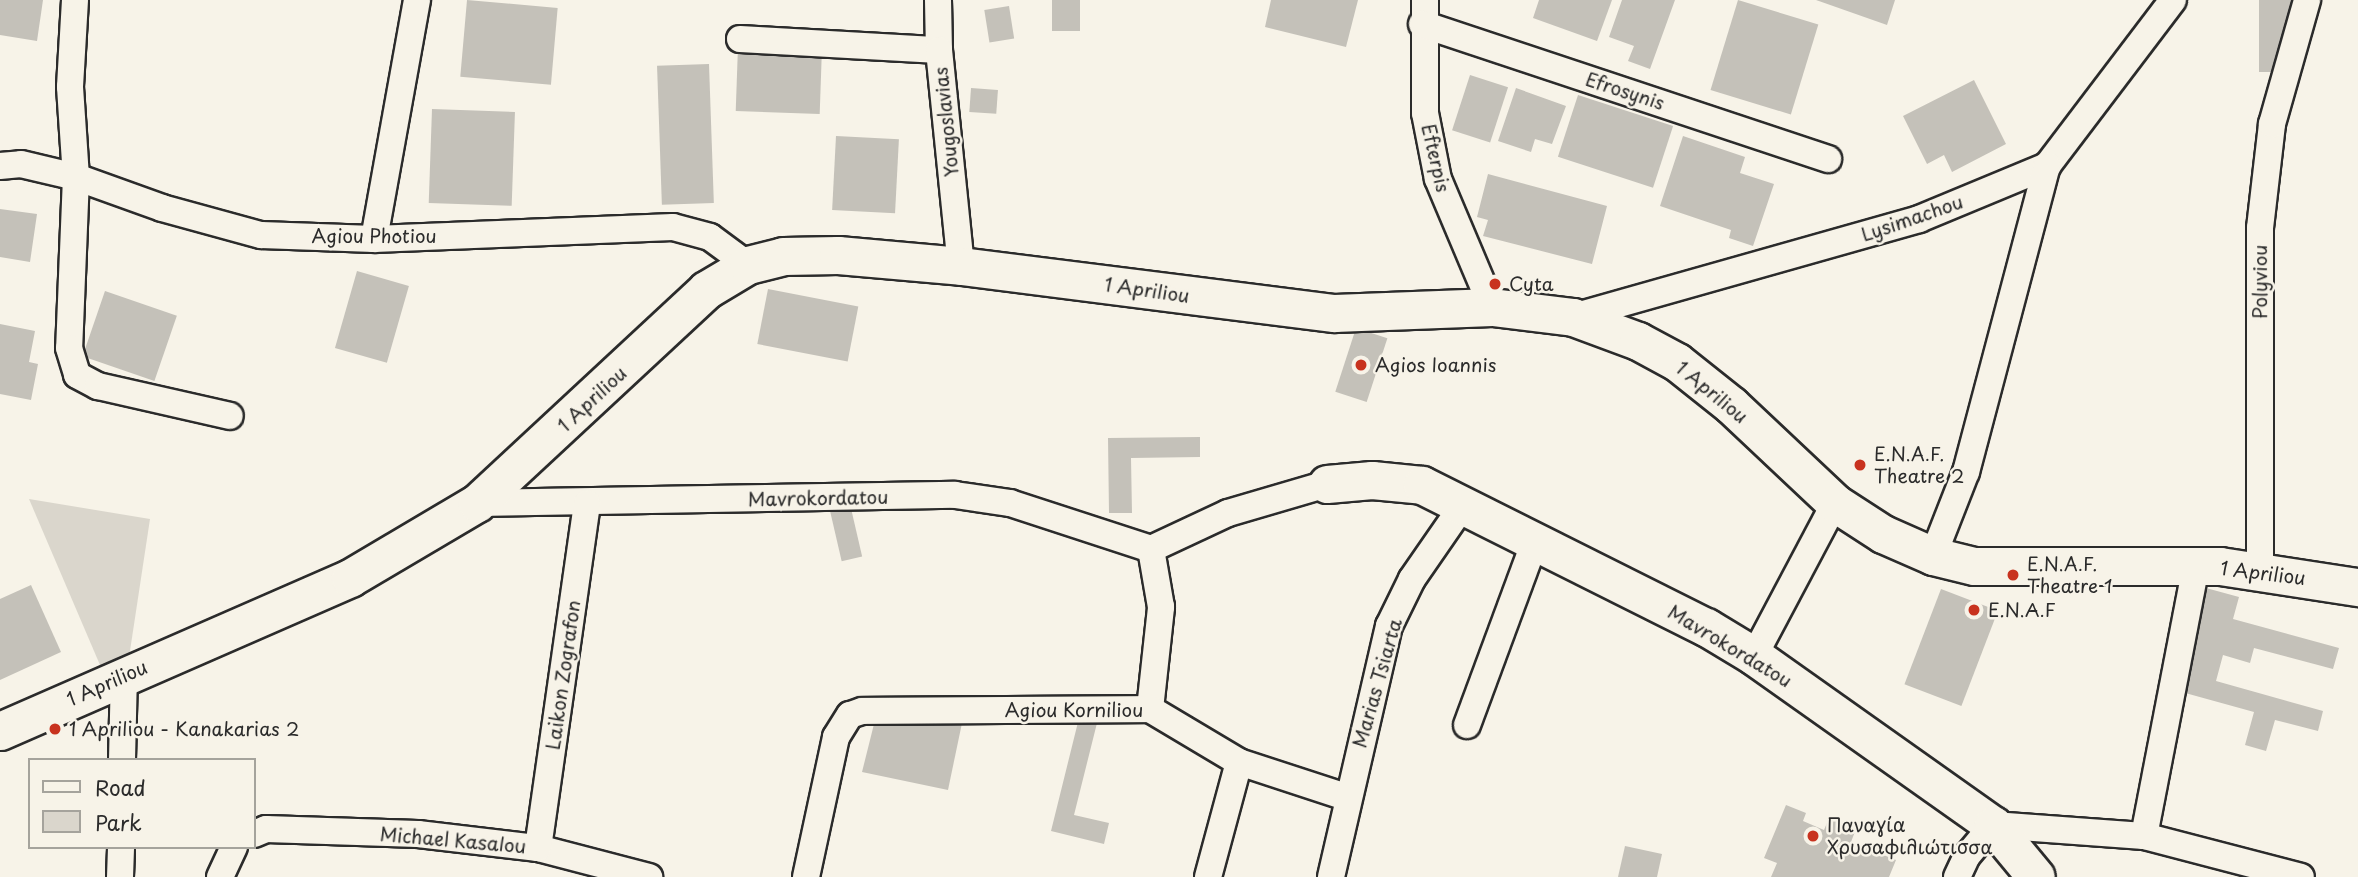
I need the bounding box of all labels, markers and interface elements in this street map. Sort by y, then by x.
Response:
street label: Yougoslavias [929,66,963,178]
street label: Efrosynis [1583,68,1667,114]
street label: Efterpis [1417,122,1455,194]
street label: Lysimachou [1858,190,1966,246]
street label: Agiou Photiou [311,225,437,247]
street label: Polyviou [2249,245,2271,319]
street label: 1 Apriliou [1102,273,1192,307]
place label: Cyta [1509,273,1553,295]
marker: Cyta [1487,276,1503,292]
place label: Agios Ioannis [1375,354,1497,376]
street label: 1 Apriliou [1671,356,1753,428]
marker: Agios Ioannis [1353,357,1369,373]
street label: 1 Apriliou [552,361,632,437]
place label: E.N.A.F. Theatre 2 [1874,443,1966,487]
marker: E.N.A.F. Theatre 2 [1852,457,1868,473]
street label: Mavrokordatou [748,485,888,511]
place label: E.N.A.F. Theatre 1 [2027,553,2114,597]
street label: 1 Apriliou [2218,556,2308,590]
marker: E.N.A.F. Theatre 1 [2005,567,2021,583]
street label: Laikon Zografon [541,599,585,751]
place label: E.N.A.F [1988,599,2056,621]
street label: Mavrokordatou [1664,600,1796,692]
marker: E.N.A.F [1966,602,1982,618]
street label: Marias Tsiarta [1348,615,1406,751]
street label: 1 Apriliou [62,655,152,711]
street label: Agiou Korniliou [1005,699,1143,721]
place label: 1 Apriliou - Kanakarias 2 [69,718,302,740]
marker: 1 Apriliou - Kanakarias 2 [47,721,63,737]
legend [28,758,256,849]
text: Road [95,771,146,803]
text: Park [95,806,142,838]
place label: Παναγία Χρυσαφιλιώτισσα [1827,814,1993,858]
street label: Michael Kasalou [378,822,528,858]
marker: Παναγία Χρυσαφιλιώτισσα [1805,828,1821,844]

